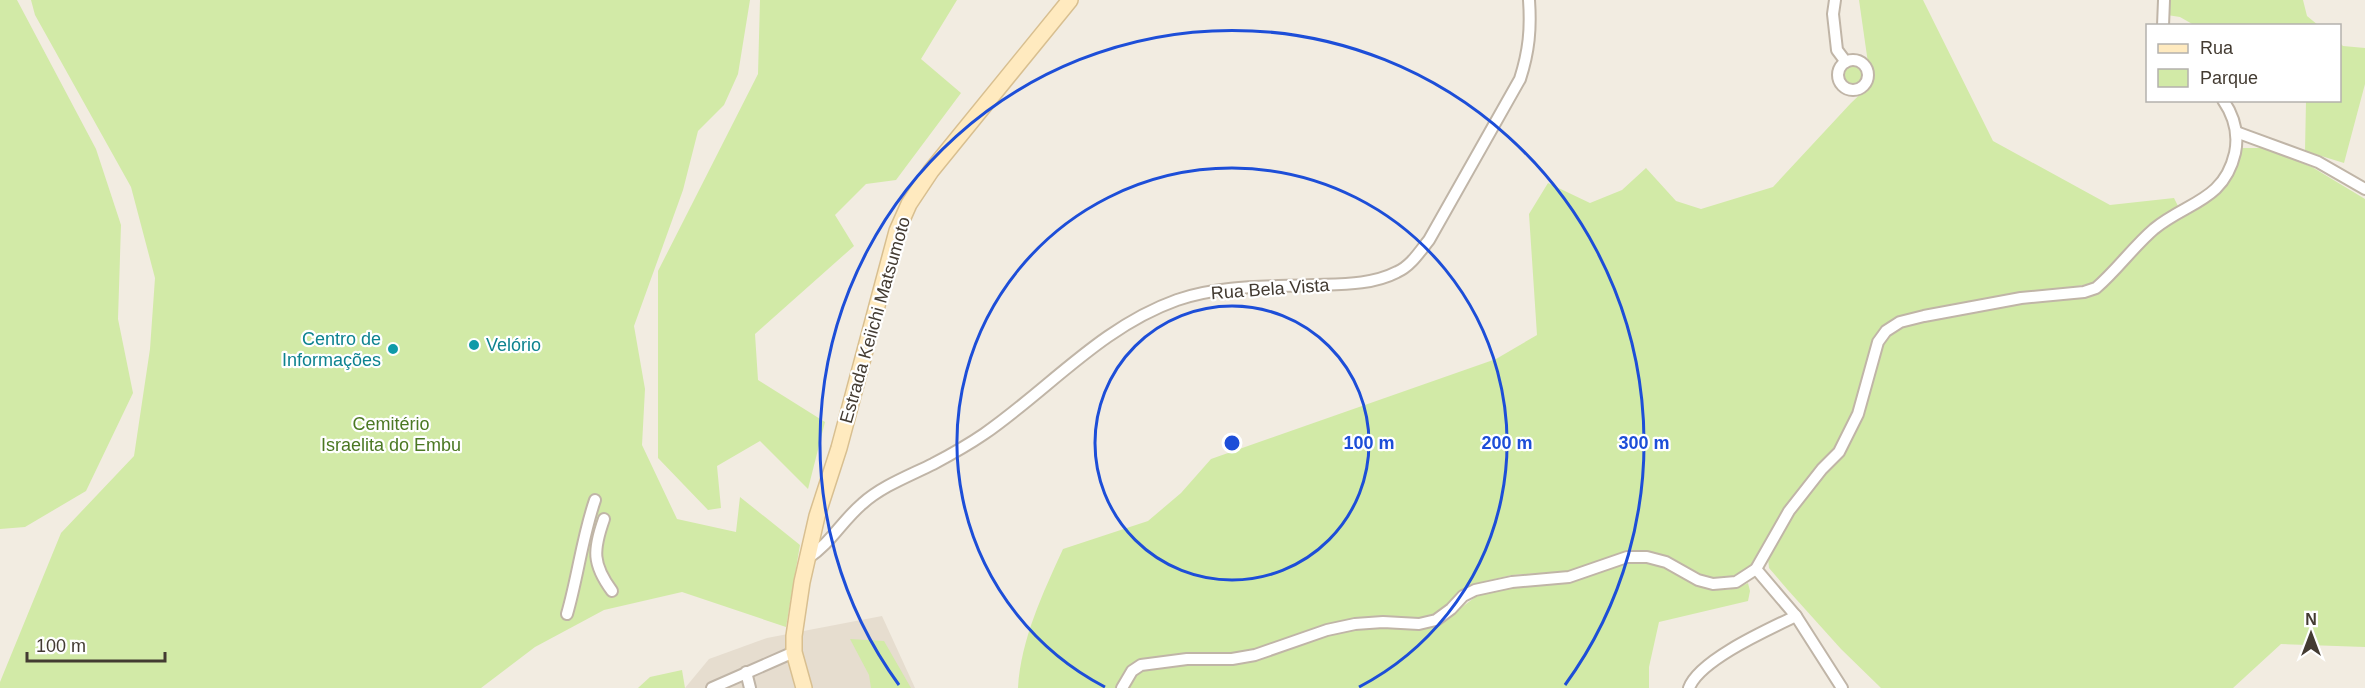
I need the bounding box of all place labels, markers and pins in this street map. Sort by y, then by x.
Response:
place label: Centro de Informações [282,329,381,370]
place label: Velório [486,335,541,355]
marker: Velório [467,338,481,352]
marker: Centro de Informações [386,342,400,356]
centre of rings [1222,433,1242,453]

